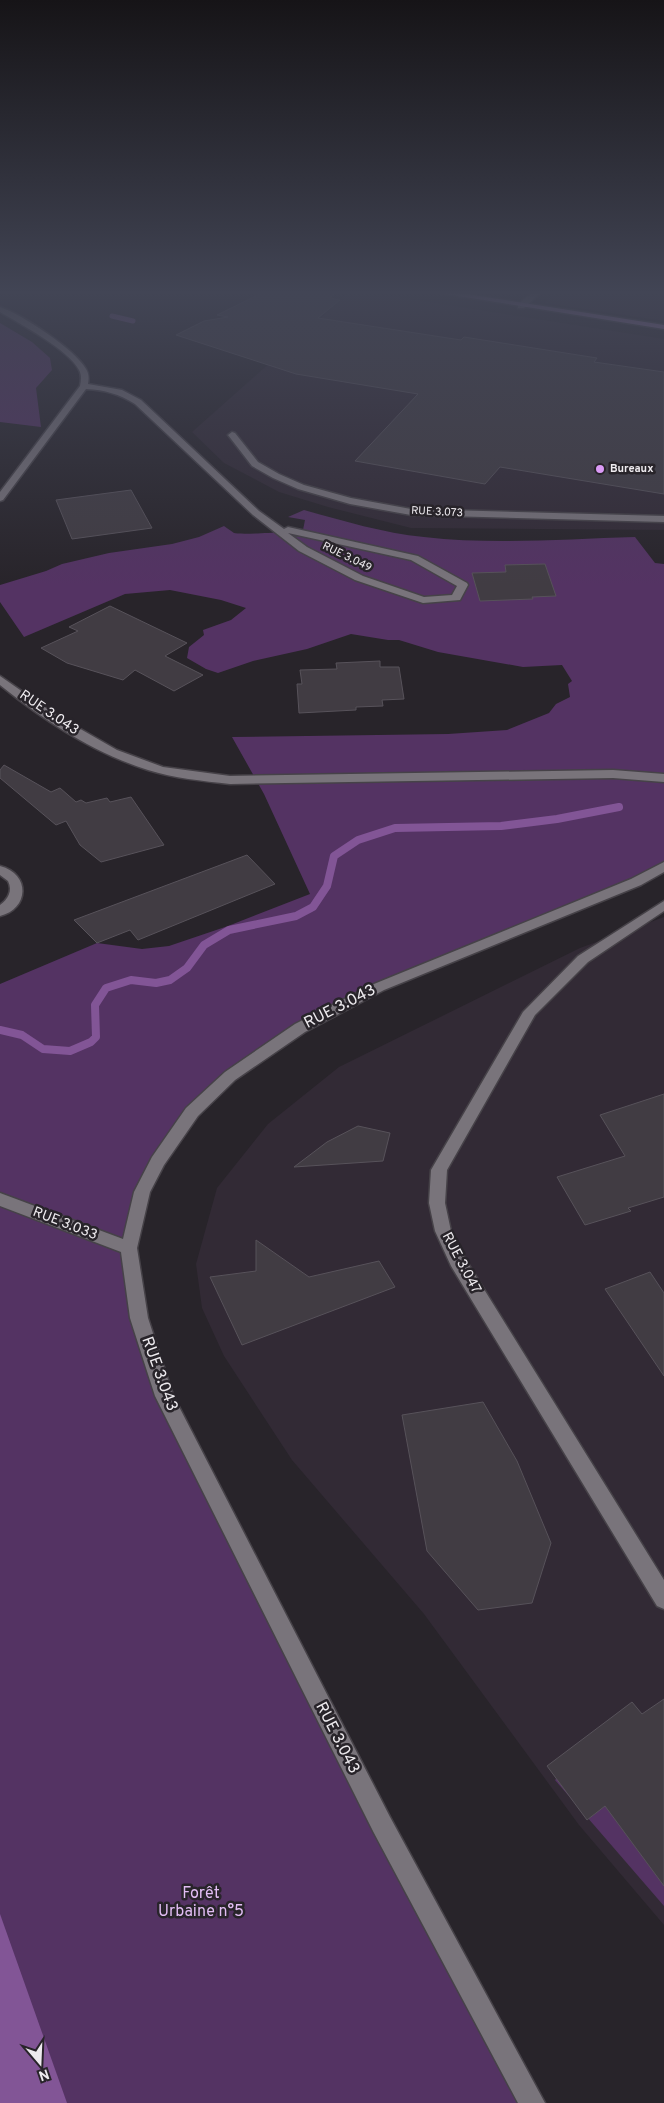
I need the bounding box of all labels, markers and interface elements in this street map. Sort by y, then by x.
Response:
place label: Bureaux [610,462,654,476]
marker: Bureaux [594,463,606,475]
street label: RUE 3.073 [411,504,463,520]
street label: RUE 3.049 [320,539,374,575]
street label: RUE 3.043 [16,687,82,739]
street label: RUE 3.043 [301,980,379,1034]
street label: RUE 3.033 [30,1204,100,1244]
street label: RUE 3.047 [438,1229,484,1297]
street label: RUE 3.043 [136,1334,182,1414]
street label: RUE 3.043 [310,1699,364,1777]
park label: Forêt Urbaine n°5 [158,1884,244,1922]
north arrow [15,2038,65,2088]
text: N [36,2064,51,2084]

